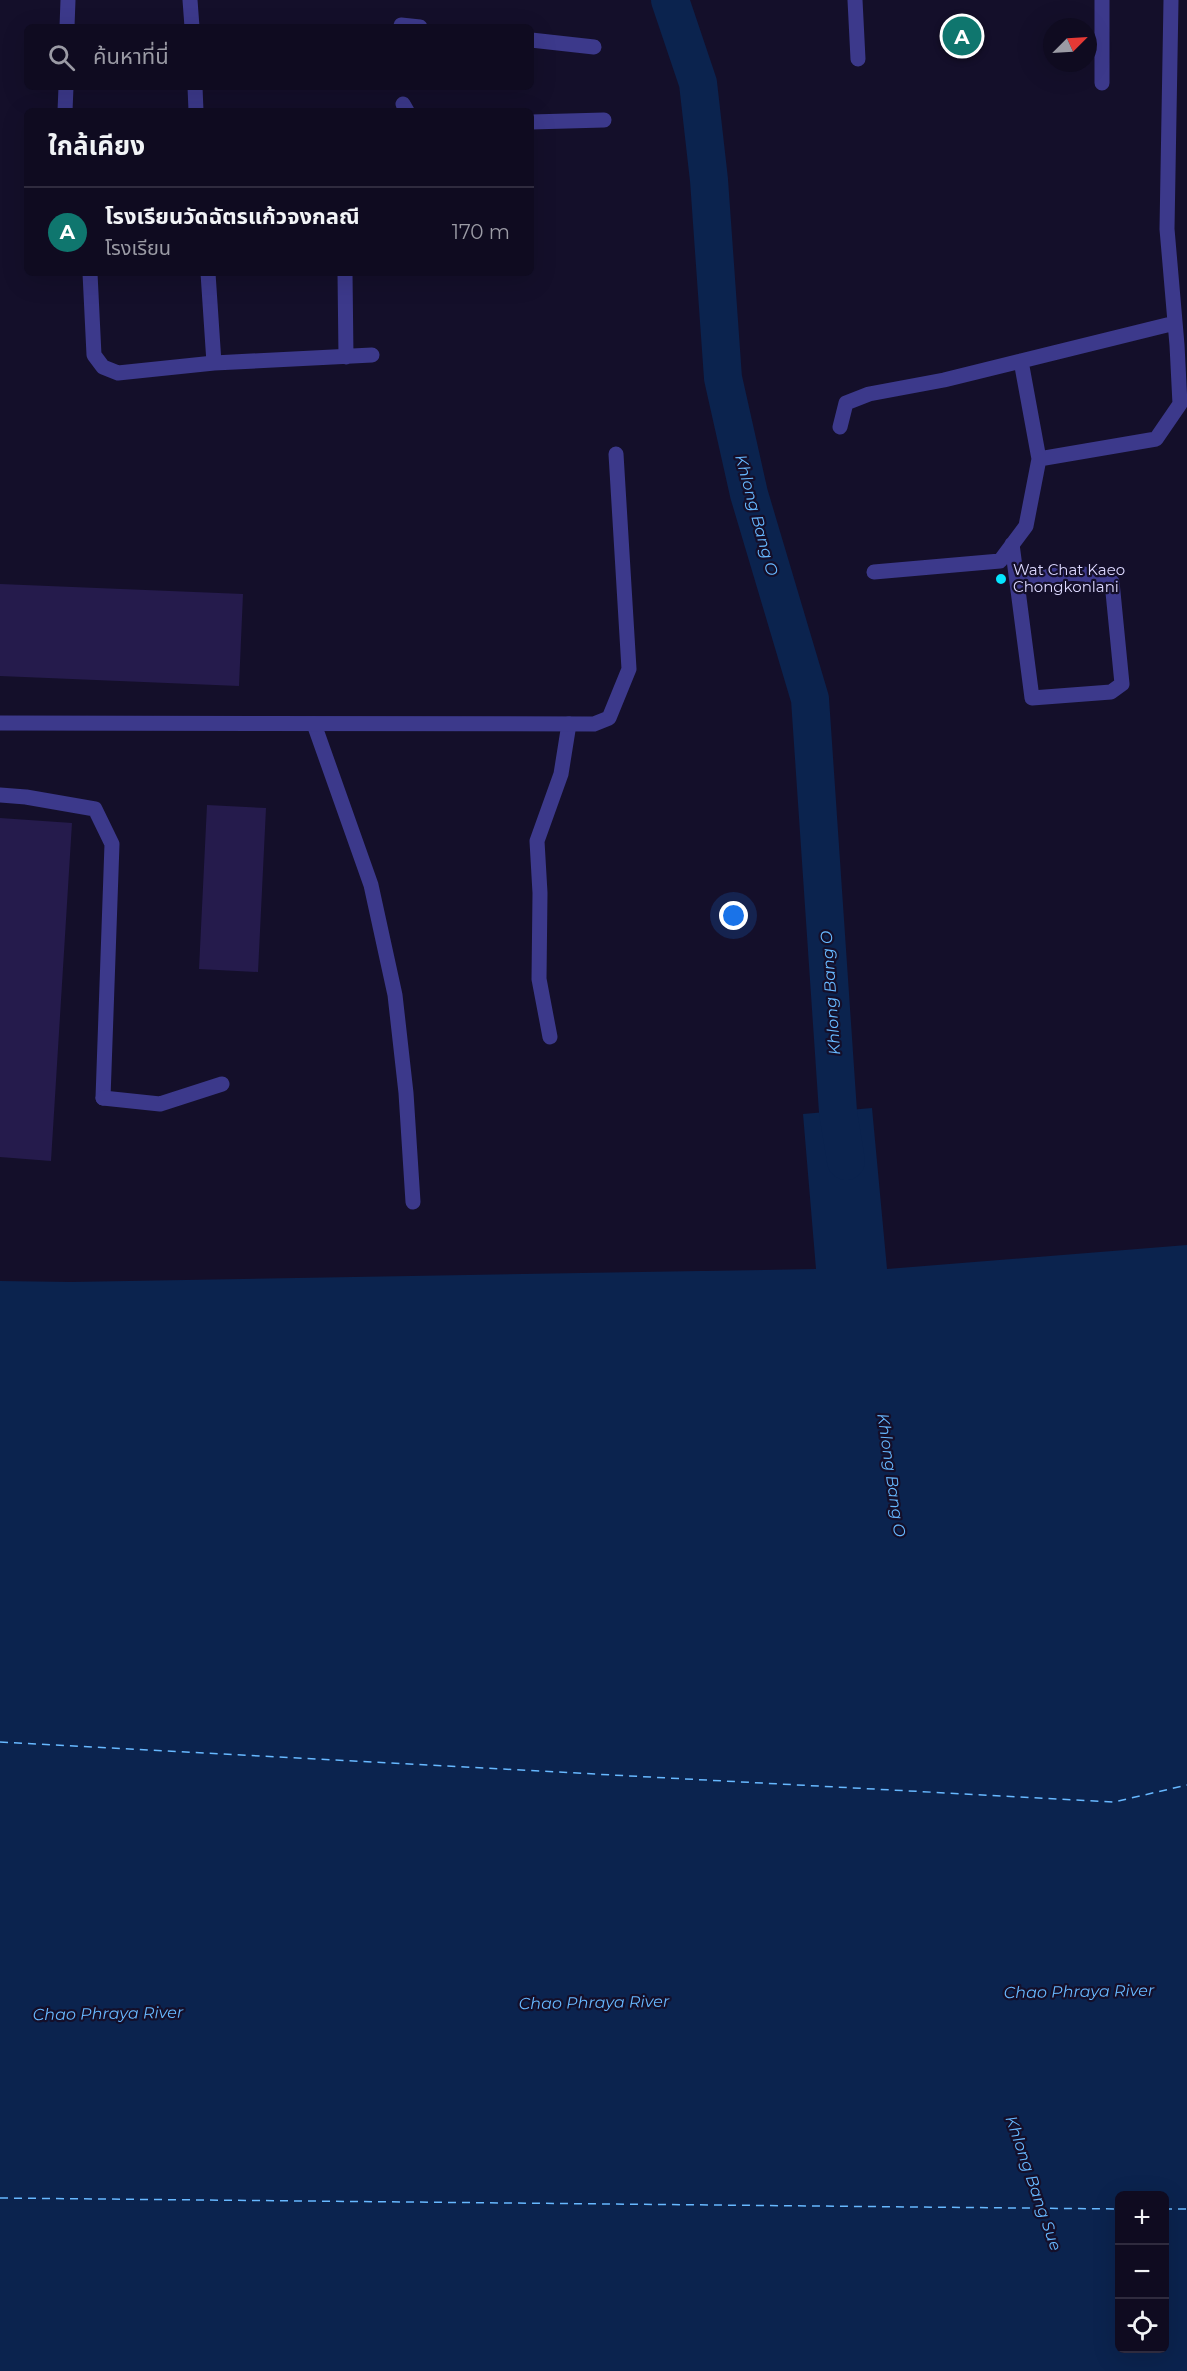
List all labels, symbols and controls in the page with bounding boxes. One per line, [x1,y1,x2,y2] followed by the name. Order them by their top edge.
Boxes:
[942,14,982,58] pin: A
[1043,18,1097,72] north arrow
[24,24,534,90] search box
[45,41,78,74] icon: search
[93,43,169,70] text: ค้นหาที่นี่
[48,130,145,162] text: ใกล้เคียง
[105,203,360,230] text: โรงเรียนวัดฉัตรแก้วจงกลณี
[60,220,75,244] text: A
[452,220,510,244] text: 170 m
[105,236,171,260] text: โรงเรียน
[731,452,782,578] water label: Khlong Bang O
[1013,560,1125,596] place label: Wat Chat Kaeo Chongkonlani
[994,572,1008,586] marker: Wat Chat Kaeo Chongkonlani
[719,901,748,930] your location
[817,930,844,1056] water label: Khlong Bang O
[873,1412,910,1538] water label: Khlong Bang O
[1004,1981,1155,2002] water label: Chao Phraya River
[519,1992,670,2013] water label: Chao Phraya River
[33,2003,184,2024] water label: Chao Phraya River
[1001,2113,1066,2253] water label: Khlong Bang Sue
[1115,2191,1169,2353] map controls
[1115,2191,1169,2245] button: +
[1115,2245,1169,2299] button: −
[1115,2299,1169,2353] button: locate

